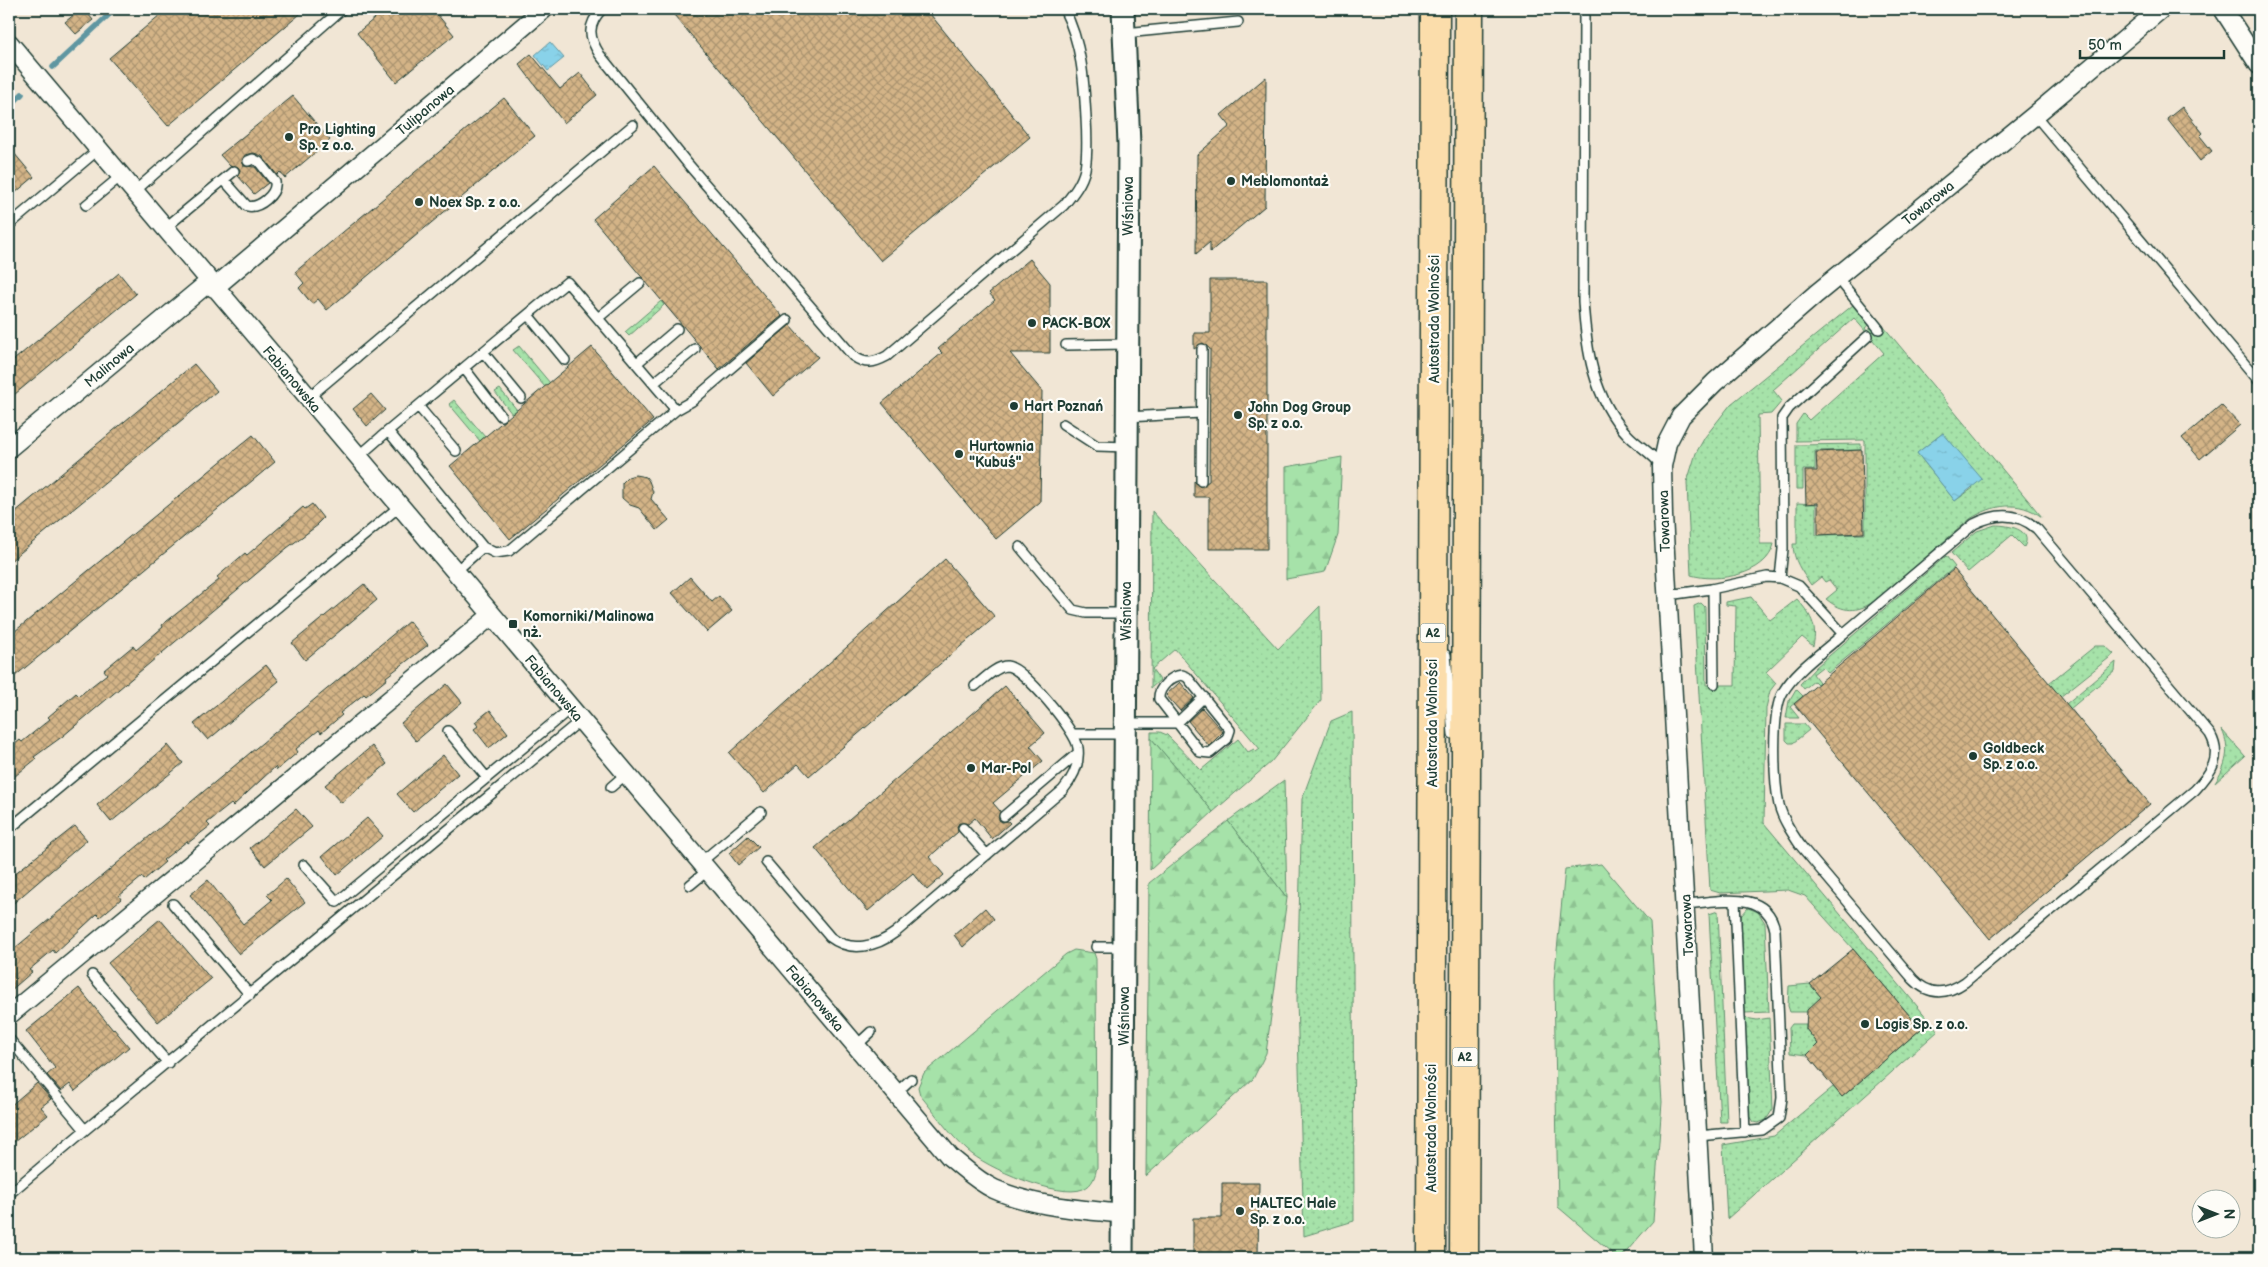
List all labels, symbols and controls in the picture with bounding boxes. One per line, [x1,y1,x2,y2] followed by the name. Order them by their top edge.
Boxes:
[2080,28,2224,60] scale bar
[2088,36,2122,55] text: 50 m
[393,81,458,140] street label: Tulipanowa
[299,121,376,154] place label: Pro Lighting Sp. z o.o.
[283,131,295,143] marker: Pro Lighting Sp. z o.o.
[1241,173,1329,190] place label: Meblomontaż
[1225,175,1237,187] marker: Meblomontaż
[1120,176,1137,236] street label: Wiśniowa
[1899,177,1958,229] street label: Towarowa
[429,194,520,211] place label: Noex Sp. z o.o.
[413,196,425,208] marker: Noex Sp. z o.o.
[1426,255,1443,383] street label: Autostrada Wolności
[1042,315,1111,332] place label: PACK-BOX
[1026,317,1038,329] marker: PACK-BOX
[81,340,138,391] street label: Malinowa
[259,343,324,416] street label: Fabianowska
[1024,398,1103,415] place label: Hart Poznań
[1248,399,1351,432] place label: John Dog Group Sp. z o.o.
[1008,400,1020,412] marker: Hart Poznań
[1232,409,1244,421] marker: John Dog Group Sp. z o.o.
[969,438,1034,471] place label: Hurtownia "Kubuś"
[953,448,965,460] marker: Hurtownia "Kubuś"
[1655,490,1674,552] street label: Towarowa
[1118,581,1135,641] street label: Wiśniowa
[523,608,654,641] place label: Komorniki/Malinowa nż.
[507,618,519,630] marker: Komorniki/Malinowa nż.
[1420,624,1446,642] road number: A2
[521,652,586,725] street label: Fabianowska
[1424,659,1441,787] street label: Autostrada Wolności
[1983,740,2045,773] place label: Goldbeck Sp. z o.o.
[1967,750,1979,762] marker: Goldbeck Sp. z o.o.
[981,760,1031,777] place label: Mar-Pol
[965,762,977,774] marker: Mar-Pol
[1677,894,1698,956] street label: Towarowa
[782,962,847,1035] street label: Fabianowska
[1116,986,1133,1046] street label: Wiśniowa
[1875,1016,1968,1033] place label: Logis Sp. z o.o.
[1859,1018,1871,1030] marker: Logis Sp. z o.o.
[1452,1048,1478,1066] road number: A2
[1423,1064,1440,1192] street label: Autostrada Wolności
[2190,1190,2240,1240] north arrow
[1250,1195,1336,1228] place label: HALTEC Hale Sp. z o.o.
[1234,1205,1246,1217] marker: HALTEC Hale Sp. z o.o.
[2220,1209,2237,1219] text: N

